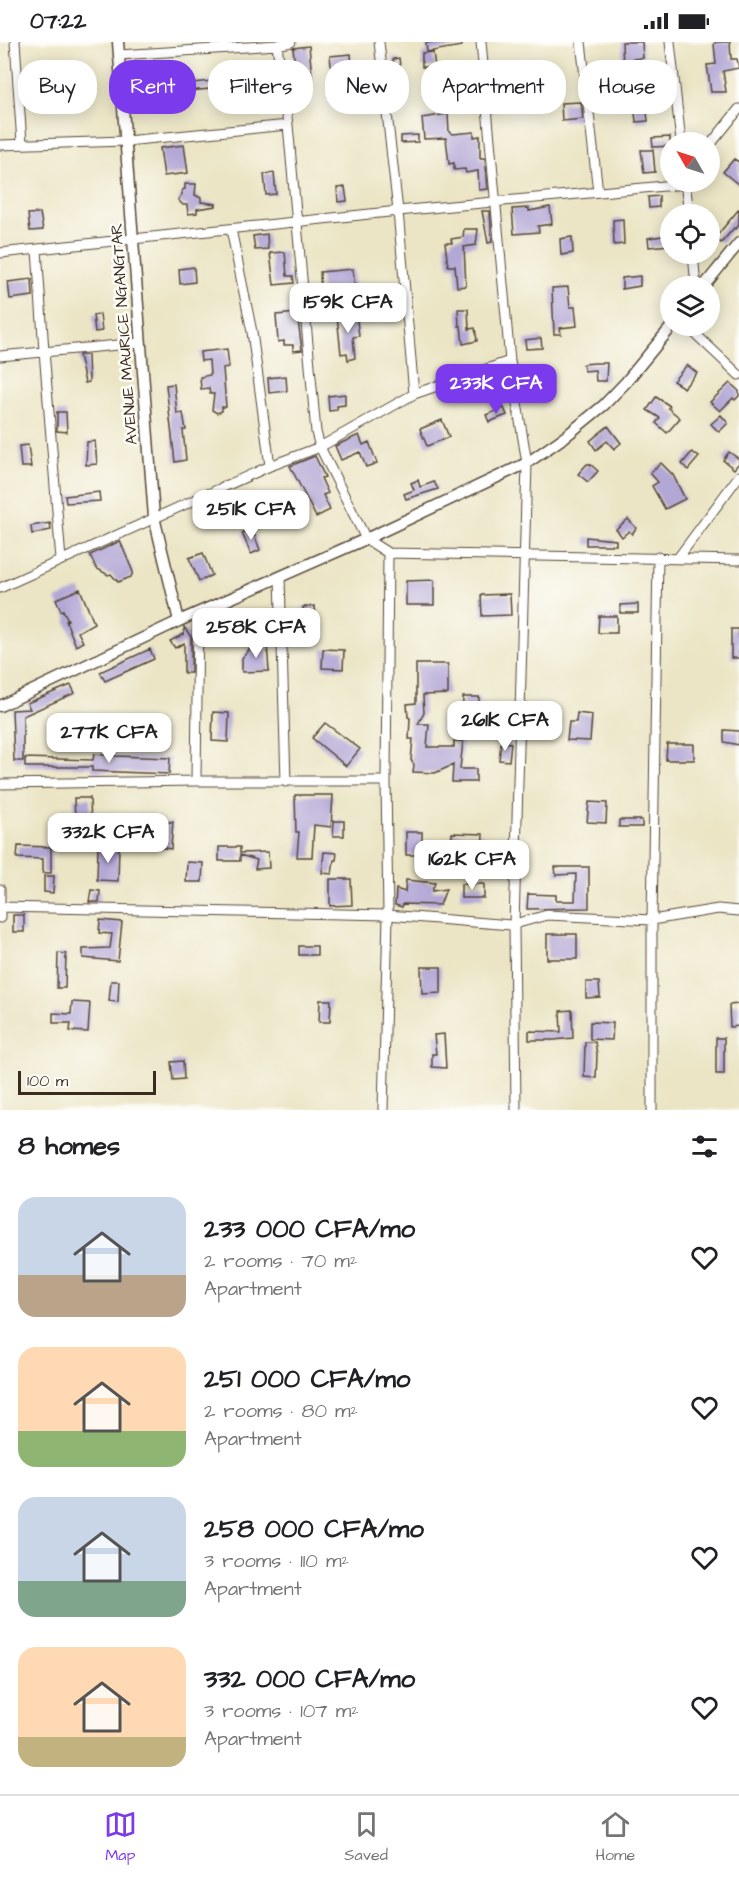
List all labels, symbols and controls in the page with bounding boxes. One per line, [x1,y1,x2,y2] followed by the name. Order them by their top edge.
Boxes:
[30,6,86,37] text: 07:22
[18,60,97,114] chip: Buy
[109,60,196,114] chip: Rent
[208,60,313,114] chip: Filters
[325,60,409,114] chip: New
[421,60,566,114] chip: Apartment
[578,60,677,114] chip: House
[660,132,720,192] north arrow
[660,132,720,336] map controls
[660,204,720,264] button: locate
[105,222,143,446] street label: AVENUE MAURICE NGANGTAR
[660,276,720,336] button: layers
[286,283,410,334] pin: 159K CFA
[303,288,393,316] text: 159K CFA
[434,364,558,415] pin: 233K CFA
[450,369,542,397] text: 233K CFA
[189,490,313,541] pin: 251K CFA
[206,495,296,523] text: 251K CFA
[194,608,318,659] pin: 258K CFA
[206,613,306,641] text: 258K CFA
[443,701,567,752] pin: 261K CFA
[461,706,549,734] text: 261K CFA
[47,713,171,764] pin: 277K CFA
[61,718,158,746] text: 277K CFA
[46,813,170,864] pin: 332K CFA
[62,818,154,846] text: 332K CFA
[410,840,534,891] pin: 162K CFA
[428,845,516,873] text: 162K CFA
[18,1068,156,1096] scale bar
[27,1070,68,1092] text: 100 m
[18,1128,120,1164] text: 8 homes
[688,1130,721,1163] icon: filters
[204,1211,415,1247] text: 233 000 CFA/mo
[66,1221,138,1293] icon: home
[688,1241,721,1274] icon: heart
[204,1247,357,1275] text: 2 rooms · 70 m²
[204,1275,302,1303] text: Apartment
[204,1361,410,1397] text: 251 000 CFA/mo
[66,1371,138,1443] icon: home
[688,1391,721,1424] icon: heart
[204,1397,358,1425] text: 2 rooms · 80 m²
[204,1425,302,1453] text: Apartment
[204,1511,424,1547] text: 258 000 CFA/mo
[66,1521,138,1593] icon: home
[688,1541,721,1574] icon: heart
[204,1547,349,1575] text: 3 rooms · 110 m²
[204,1575,302,1603] text: Apartment
[204,1661,415,1697] text: 332 000 CFA/mo
[66,1671,138,1743] icon: home
[688,1691,721,1724] icon: heart
[204,1697,359,1725] text: 3 rooms · 107 m²
[204,1725,302,1753] text: Apartment
[104,1808,137,1866] tab: Map
[344,1808,388,1866] tab: Saved
[595,1808,635,1866] tab: Home

